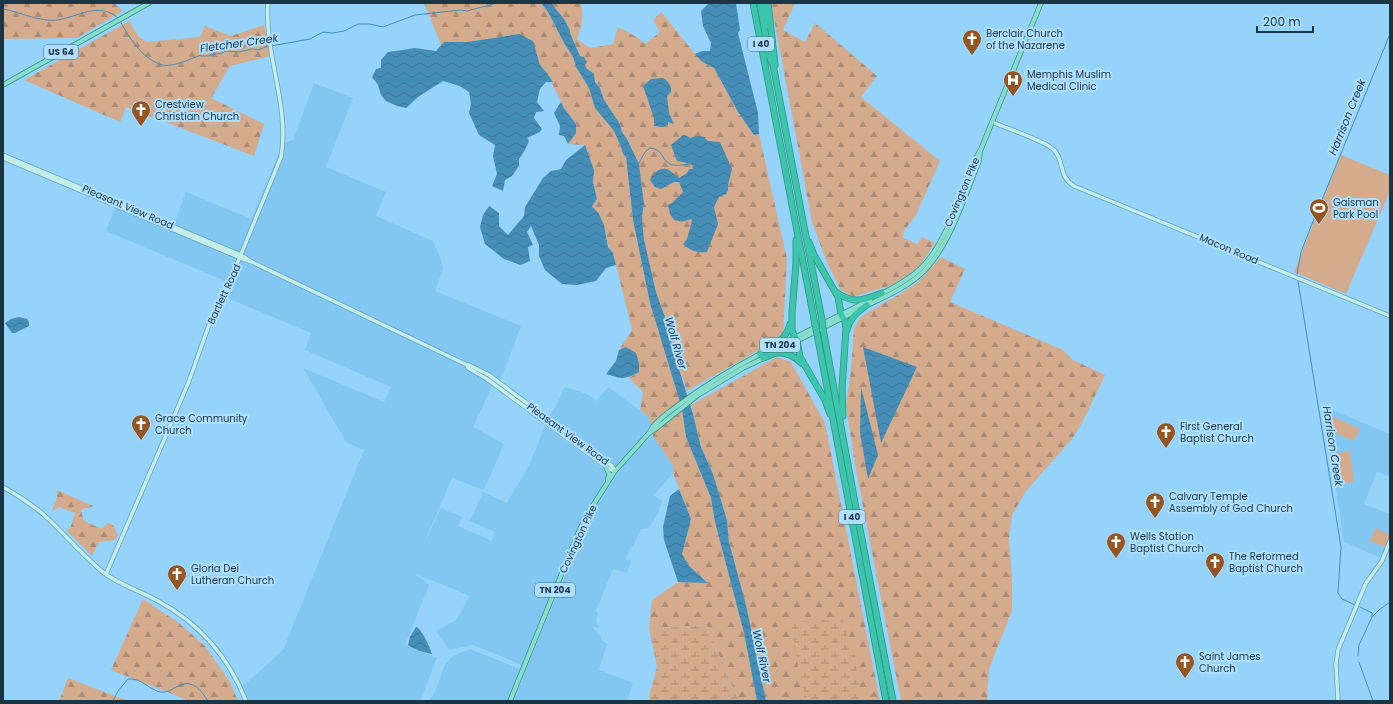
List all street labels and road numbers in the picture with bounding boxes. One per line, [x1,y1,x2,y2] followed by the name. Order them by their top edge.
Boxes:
[748,37,774,51] road number: I 40
[44,45,78,59] road number: US 64
[941,155,983,229] street label: Covington Pike
[80,181,176,233] street label: Pleasant View Road
[1197,230,1261,268] street label: Macon Road
[203,261,245,327] street label: Bartlett Road
[760,338,800,352] road number: TN 204
[524,399,612,469] street label: Pleasant View Road
[556,502,600,576] street label: Covington Pike
[839,510,865,524] road number: I 40
[535,583,575,597] road number: TN 204

